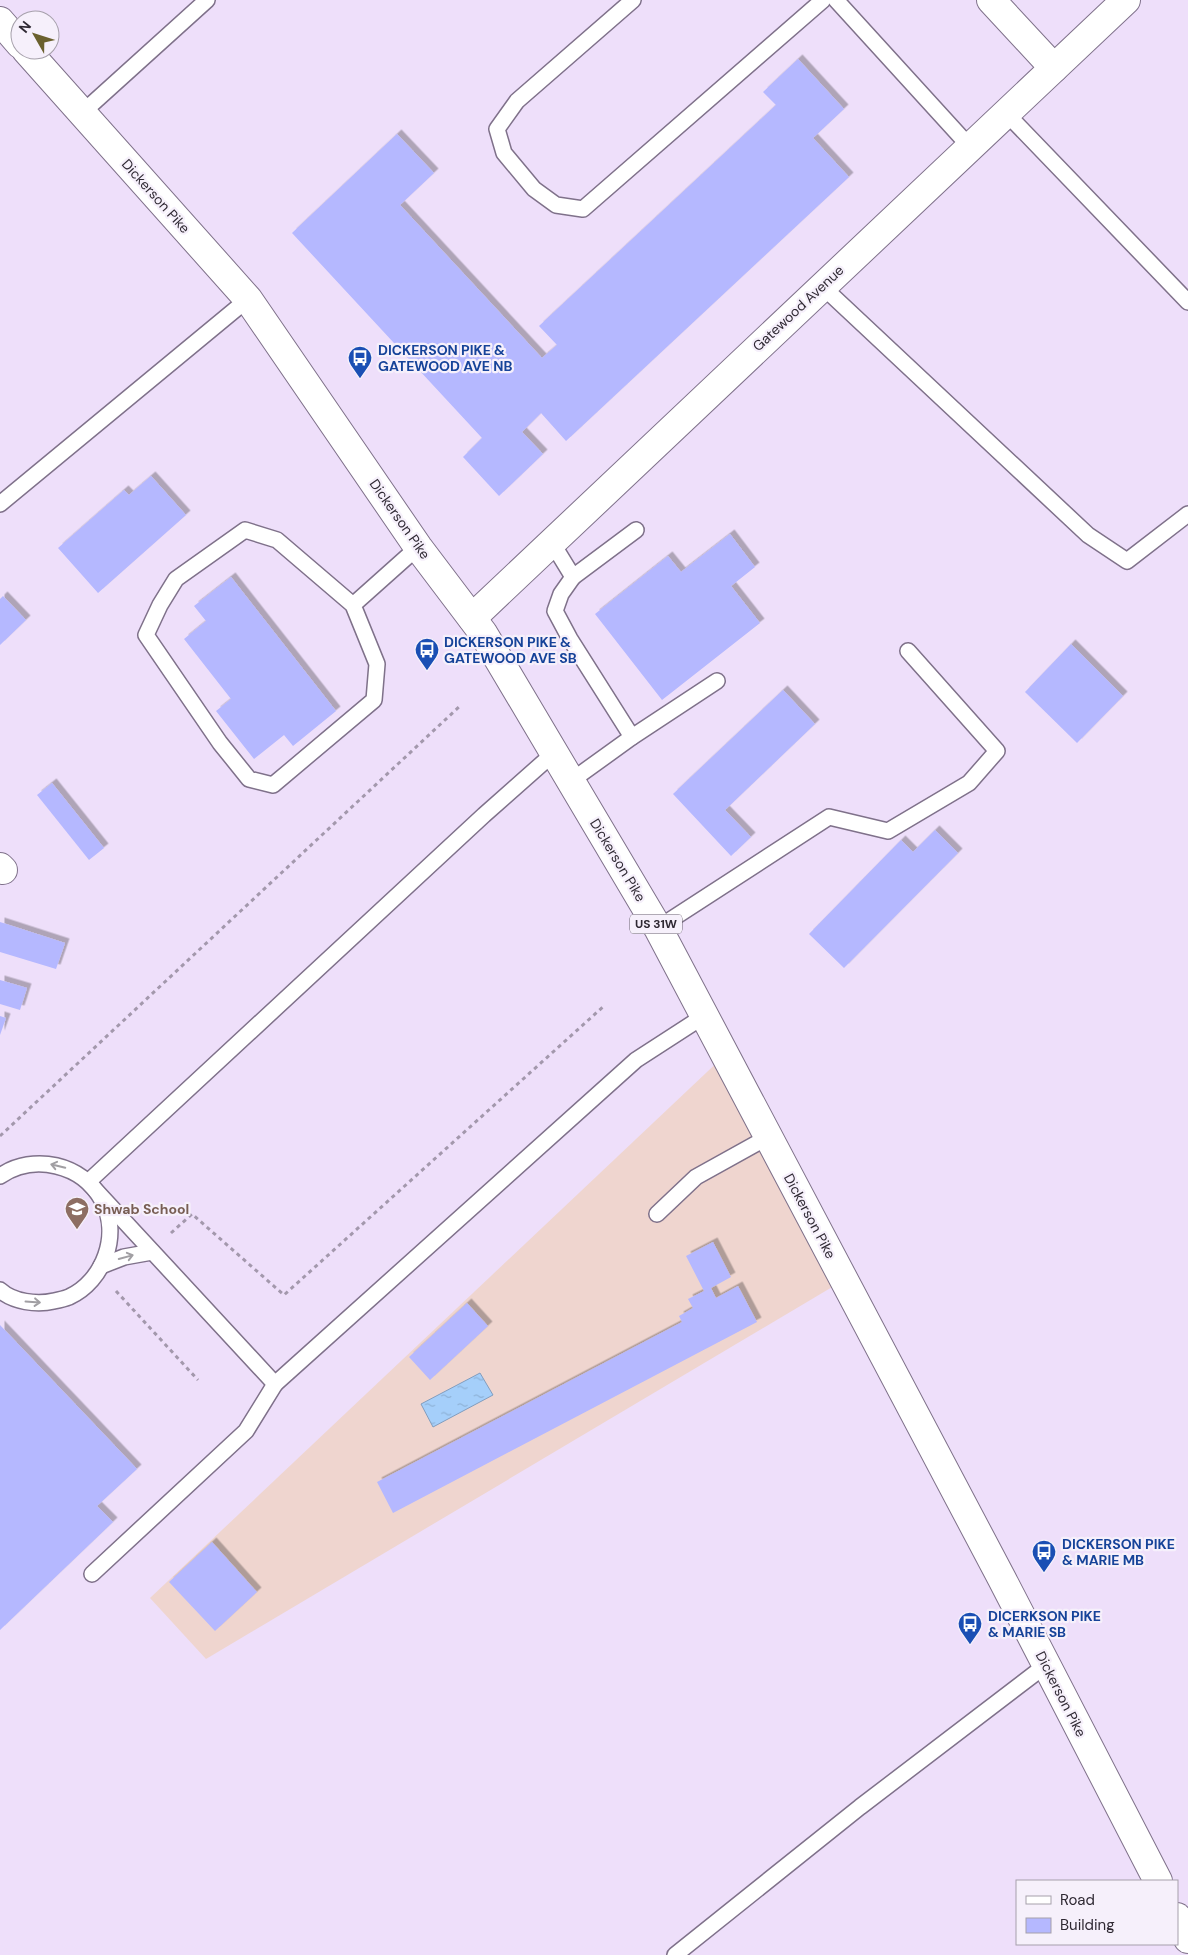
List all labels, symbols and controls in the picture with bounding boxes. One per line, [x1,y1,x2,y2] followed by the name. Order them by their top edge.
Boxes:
[10,10,60,60] north arrow
[15,17,35,36] text: N
[118,155,194,237] street label: Dickerson Pike
[749,261,847,355] street label: Gatewood Avenue
[378,341,513,375] place label: DICKERSON PIKE & GATEWOOD AVE NB
[347,345,373,379] bus stop icon: DICKERSON PIKE & GATEWOOD AVE NB
[366,475,434,563] street label: Dickerson Pike
[444,633,577,667] place label: DICKERSON PIKE & GATEWOOD AVE SB
[414,637,440,671] bus stop icon: DICKERSON PIKE & GATEWOOD AVE SB
[586,815,650,905] street label: Dickerson Pike
[630,914,682,934] road number: US 31W
[50,1161,66,1170] one-way arrow
[780,1170,840,1262] street label: Dickerson Pike
[64,1196,90,1230] school or university icon: Shwab School
[94,1200,189,1218] place label: Shwab School
[118,1252,134,1261] one-way arrow
[25,1297,41,1306] one-way arrow
[1062,1535,1175,1569] place label: DICKERSON PIKE & MARIE MB
[1031,1539,1057,1573] bus stop icon: DICKERSON PIKE & MARIE MB
[988,1607,1101,1641] place label: DICERKSON PIKE & MARIE SB
[957,1611,983,1645] bus stop icon: DICERKSON PIKE & MARIE SB
[1032,1648,1090,1740] street label: Dickerson Pike
[1016,1880,1178,1945] legend
[1060,1890,1095,1910] text: Road
[1060,1915,1115,1935] text: Building

